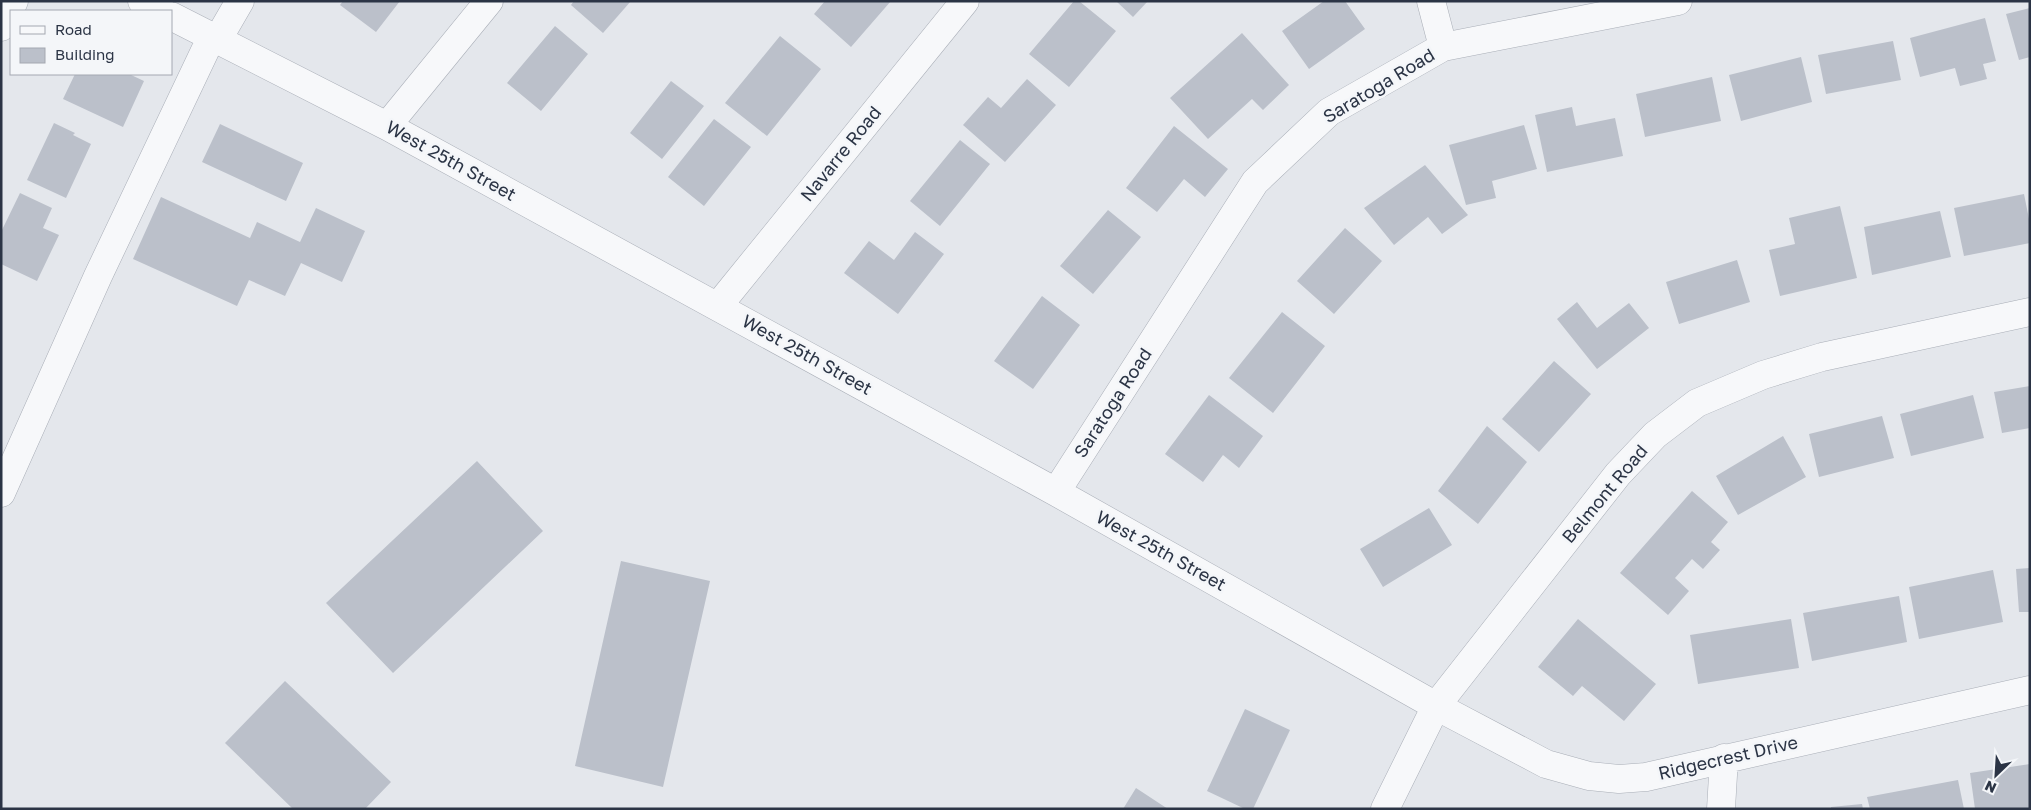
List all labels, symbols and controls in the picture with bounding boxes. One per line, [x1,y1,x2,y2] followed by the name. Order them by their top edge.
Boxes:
[10,10,172,75] legend
[55,20,92,38] text: Road
[1319,43,1438,127] street label: Saratoga Road
[55,45,115,63] text: Building
[795,101,885,205] street label: Navarre Road
[383,115,520,205] street label: West 25th Street
[739,309,876,399] street label: West 25th Street
[1069,343,1156,461] street label: Saratoga Road
[1557,440,1652,547] street label: Belmont Road
[1093,505,1230,595] street label: West 25th Street
[1656,730,1800,784] street label: Ridgecrest Drive
[1971,750,2021,800] north arrow
[1982,777,1999,797] text: N

